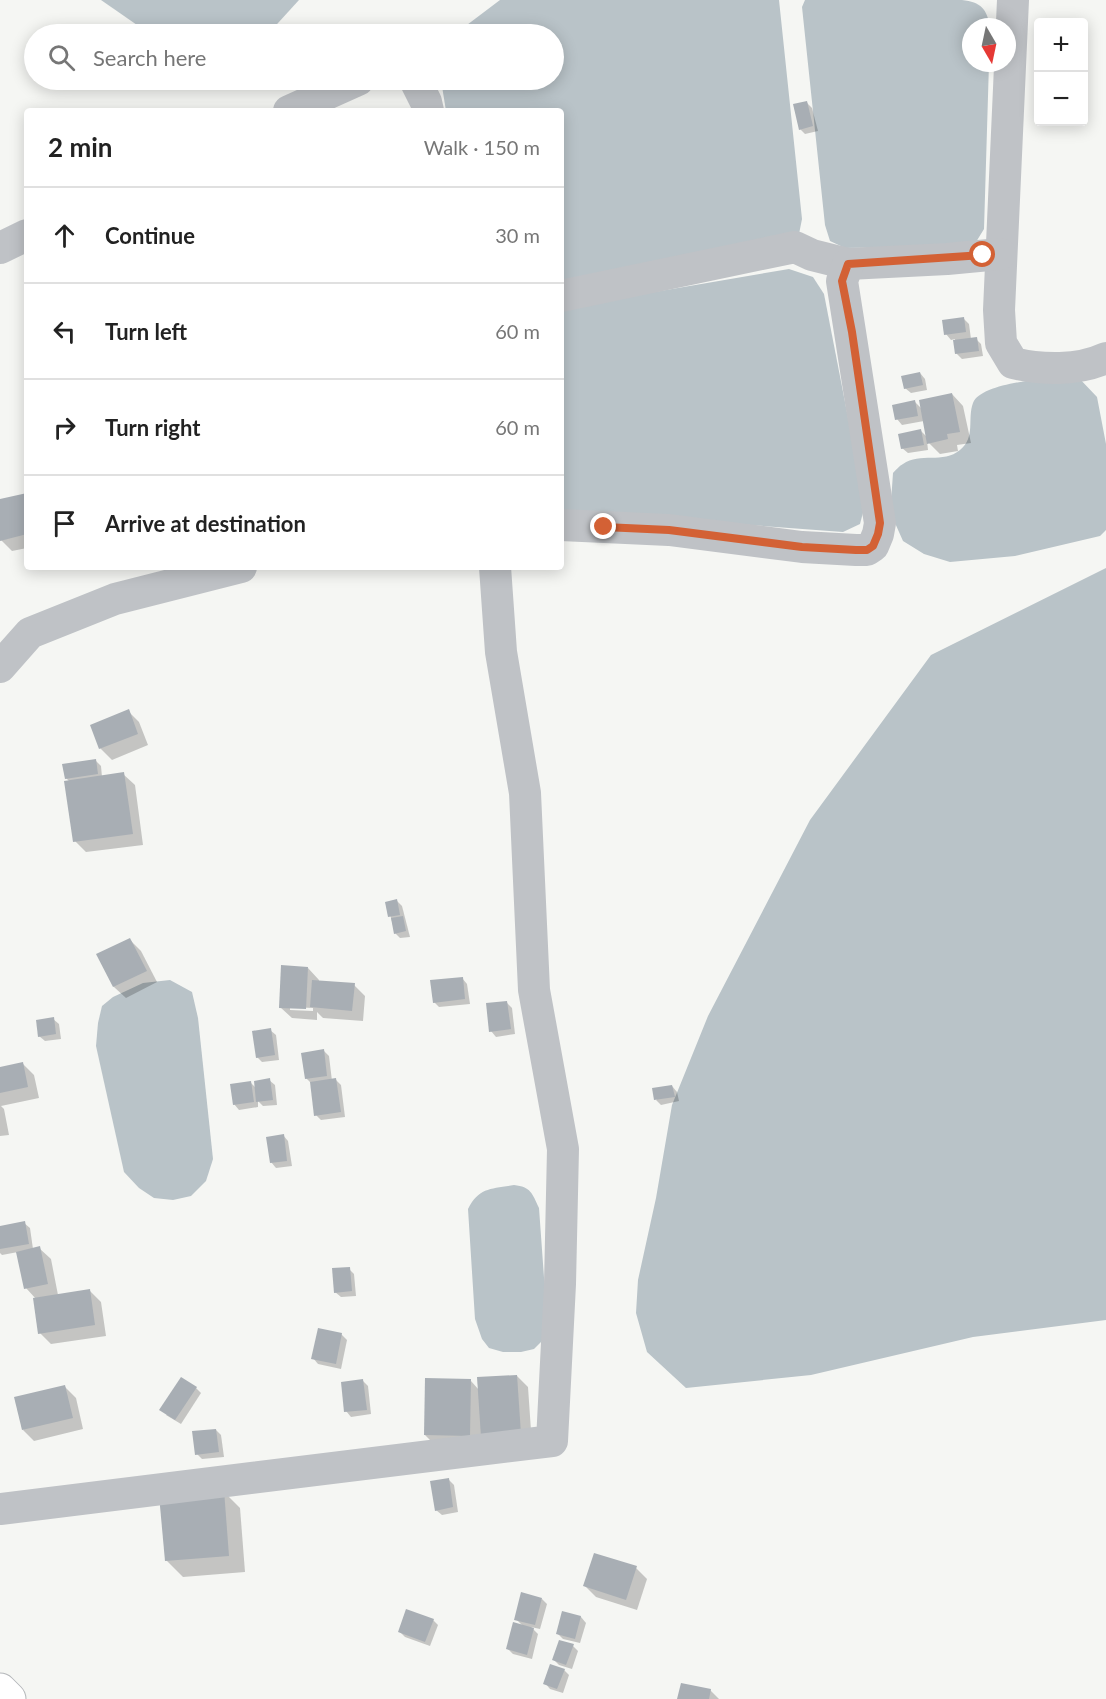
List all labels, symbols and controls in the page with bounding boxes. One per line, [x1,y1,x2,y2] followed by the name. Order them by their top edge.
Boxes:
[962,18,1016,72] north arrow
[1034,18,1088,126] map controls
[1034,18,1088,72] button: +
[24,24,564,90] search box
[45,41,78,74] icon: search
[93,44,206,71] text: Search here
[1034,72,1088,126] button: −
[48,131,112,163] text: 2 min
[424,135,540,159] text: Walk · 150 m
[48,219,81,252] icon: ahead
[105,222,195,249] text: Continue
[495,223,540,247] text: 30 m
[969,241,995,267] route start
[48,315,81,348] icon: left
[105,318,187,345] text: Turn left
[495,319,540,343] text: 60 m
[48,411,81,444] icon: right
[105,414,200,441] text: Turn right
[495,415,540,439] text: 60 m
[48,507,81,540] icon: arrive
[105,510,306,537] text: Arrive at destination
[590,513,616,539] route end

